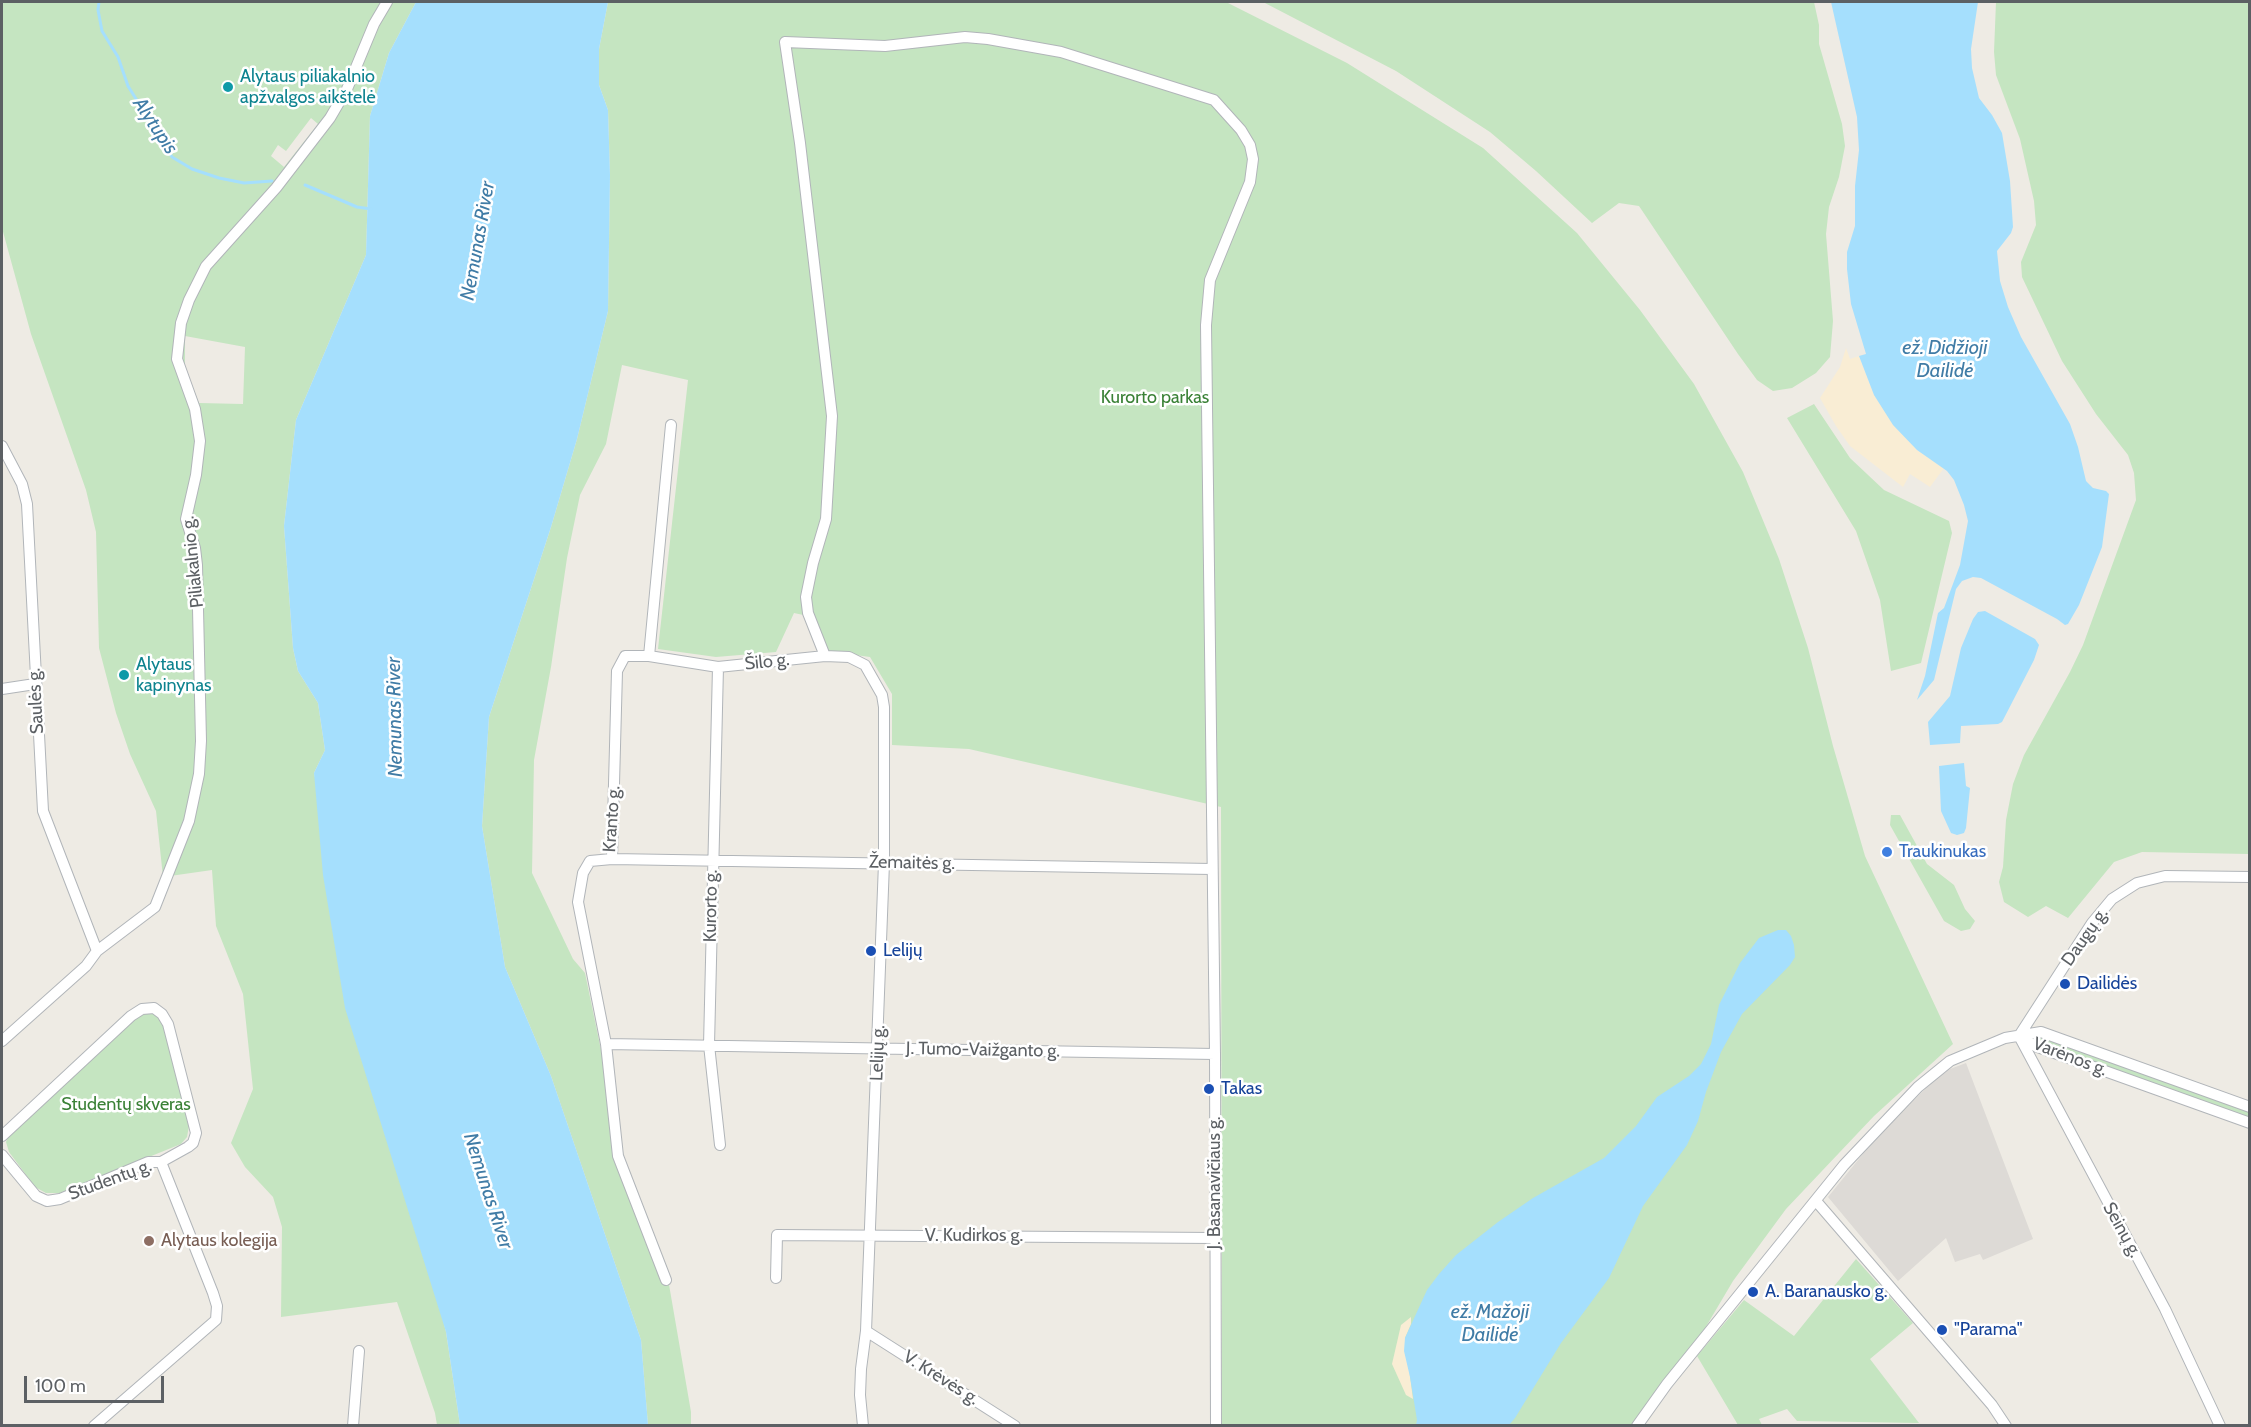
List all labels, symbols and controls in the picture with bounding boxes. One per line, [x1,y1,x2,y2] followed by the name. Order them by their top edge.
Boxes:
[240,66,376,109] place label: Alytaus piliakalnio apžvalgos aikštelė
[221,80,235,94] marker: Alytaus piliakalnio apžvalgos aikštelė
[127,93,183,159] water label: Alytupis
[456,180,500,302] water label: Nemunas River
[1902,336,1988,383] water label: ež. Didžioji Dailidė
[1101,387,1209,409] park label: Kurorto parkas
[177,515,209,609] street label: Piliakalnio g.
[743,649,791,675] street label: Šilo g.
[136,654,212,696] place label: Alytaus kapinynas
[382,657,408,777] water label: Nemunas River
[23,667,49,735] street label: Saulės g.
[117,668,131,682] marker: Alytaus kapinynas
[599,785,625,853] street label: Kranto g.
[1899,841,1986,863] place label: Traukinukas
[1880,845,1894,859] marker: Traukinukas
[869,851,955,875] street label: Žemaitės g.
[700,869,722,943] street label: Kurorto g.
[2057,904,2113,970] street label: Daugų g.
[883,940,922,962] place label: Lelijų
[864,944,878,958] marker: Lelijų
[2077,973,2137,995] place label: Dailidės
[2058,977,2072,991] marker: Dailidės
[866,1025,890,1081] street label: Lelijų g.
[2030,1033,2110,1081] street label: Varėnos g.
[906,1038,1060,1062] street label: J. Tumo-Vaižganto g.
[1221,1078,1262,1100] place label: Takas
[1202,1082,1216,1096] marker: Takas
[61,1094,191,1116] park label: Studentų skveras
[1204,1116,1226,1250] street label: J. Basanavičiaus g.
[458,1130,518,1252] water label: Nemunas River
[65,1155,155,1205] street label: Studentų g.
[2098,1199,2146,1261] street label: Seinų g.
[925,1225,1023,1247] street label: V. Kudirkos g.
[161,1230,277,1252] place label: Alytaus kolegija
[142,1234,156,1248] marker: Alytaus kolegija
[1765,1281,1887,1303] place label: A. Baranausko g.
[1746,1285,1760,1299] marker: A. Baranausko g.
[1451,1300,1529,1347] water label: ež. Mažoji Dailidė
[1954,1319,2023,1341] place label: "Parama"
[1935,1323,1949,1337] marker: "Parama"
[899,1346,983,1410] street label: V. Krėvės g.
[27,1364,166,1402] scale bar
[35,1375,86,1397] text: 100 m

